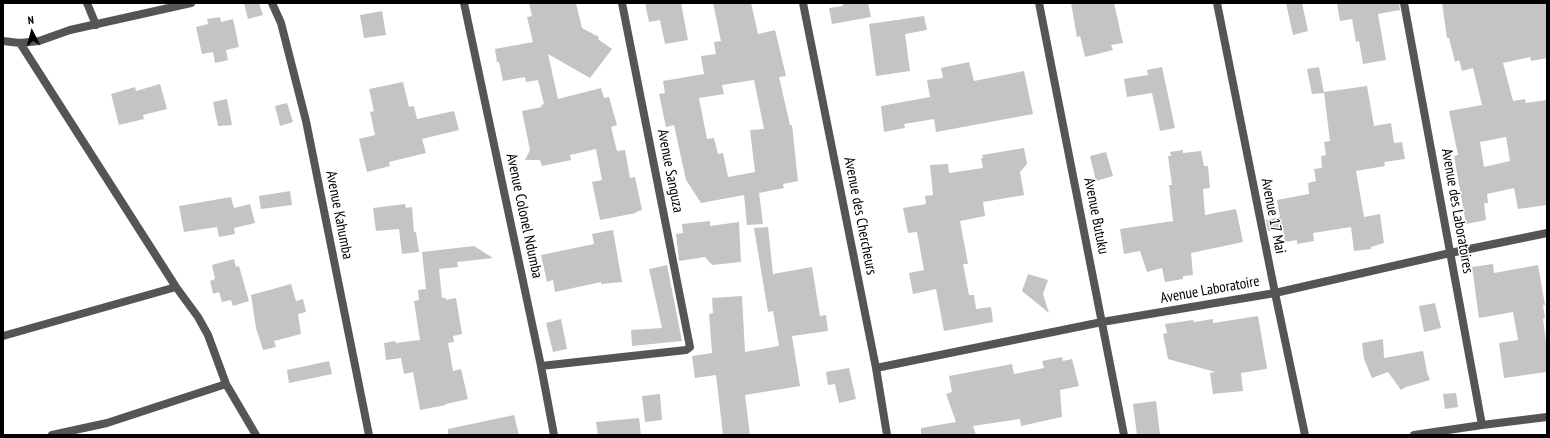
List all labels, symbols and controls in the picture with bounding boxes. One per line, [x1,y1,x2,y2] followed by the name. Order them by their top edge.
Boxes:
[12,12,52,52] north arrow
[27,13,34,27] text: N
[653,128,687,214] street label: Avenue Sanguza
[1437,147,1477,275] street label: Avenue des Laboratoires
[502,152,546,280] street label: Avenue Colonel Ndumba
[840,156,880,276] street label: Avenue des Chercheurs
[322,169,356,261] street label: Avenue Kahumba
[1080,176,1112,256] street label: Avenue Butuku
[1257,177,1289,255] street label: Avenue 17 Mai
[1159,272,1261,308] street label: Avenue Laboratoire

